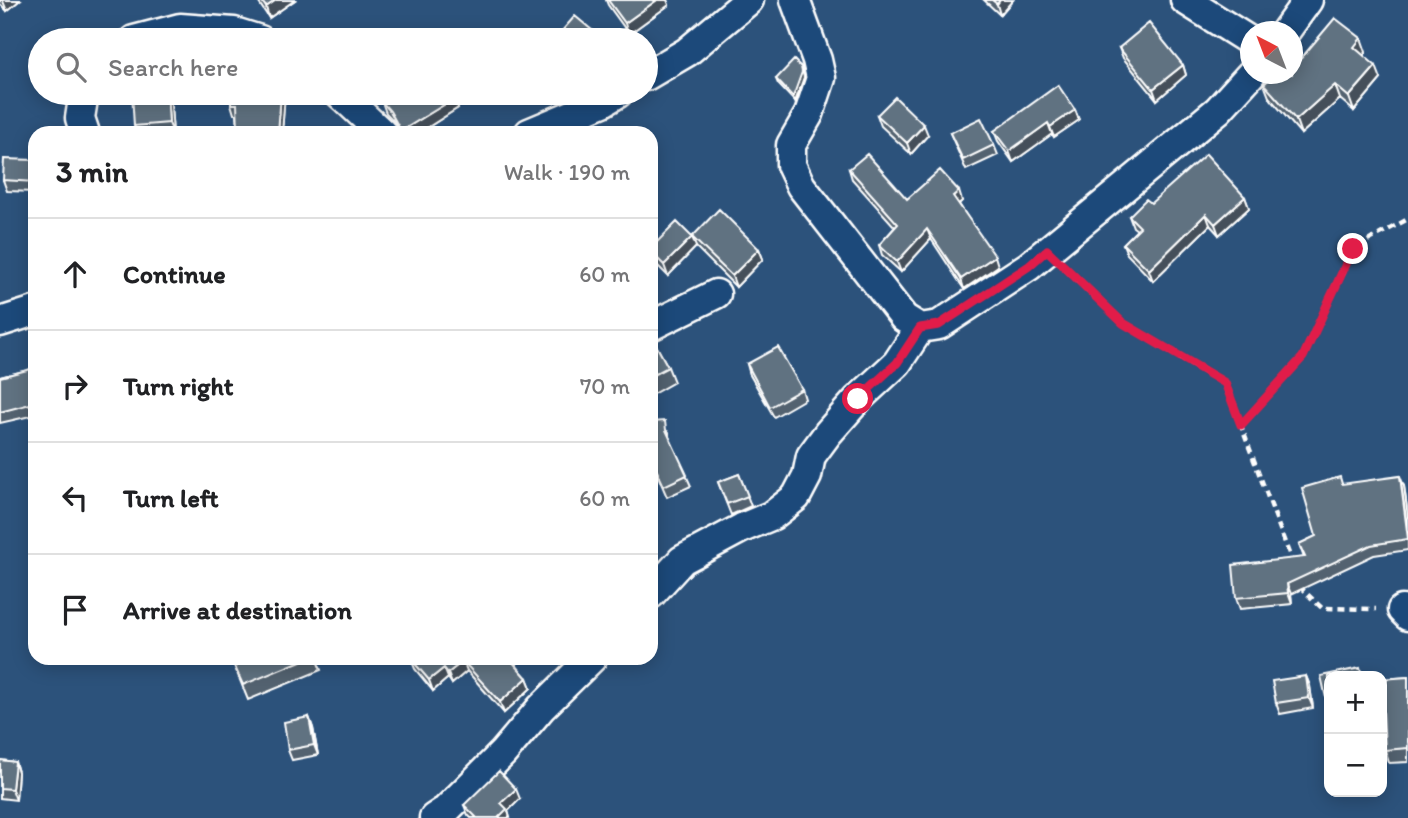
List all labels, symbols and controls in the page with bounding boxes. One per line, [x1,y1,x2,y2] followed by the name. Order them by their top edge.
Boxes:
[1240,21,1303,84] north arrow
[28,28,658,105] search box
[52,48,90,86] icon: search
[108,51,238,83] text: Search here
[56,153,128,190] text: 3 min
[504,158,630,186] text: Walk · 190 m
[1337,233,1368,264] route end
[56,255,94,293] icon: ahead
[123,258,226,290] text: Continue
[579,260,630,288] text: 60 m
[56,367,94,405] icon: right
[123,370,234,402] text: Turn right
[580,372,630,400] text: 70 m
[842,383,873,414] route start
[56,479,94,517] icon: left
[123,482,219,514] text: Turn left
[579,484,630,512] text: 60 m
[56,591,94,629] icon: arrive
[123,594,352,626] text: Arrive at destination
[1324,671,1387,797] map controls
[1324,671,1387,734] button: +
[1324,734,1387,797] button: −

